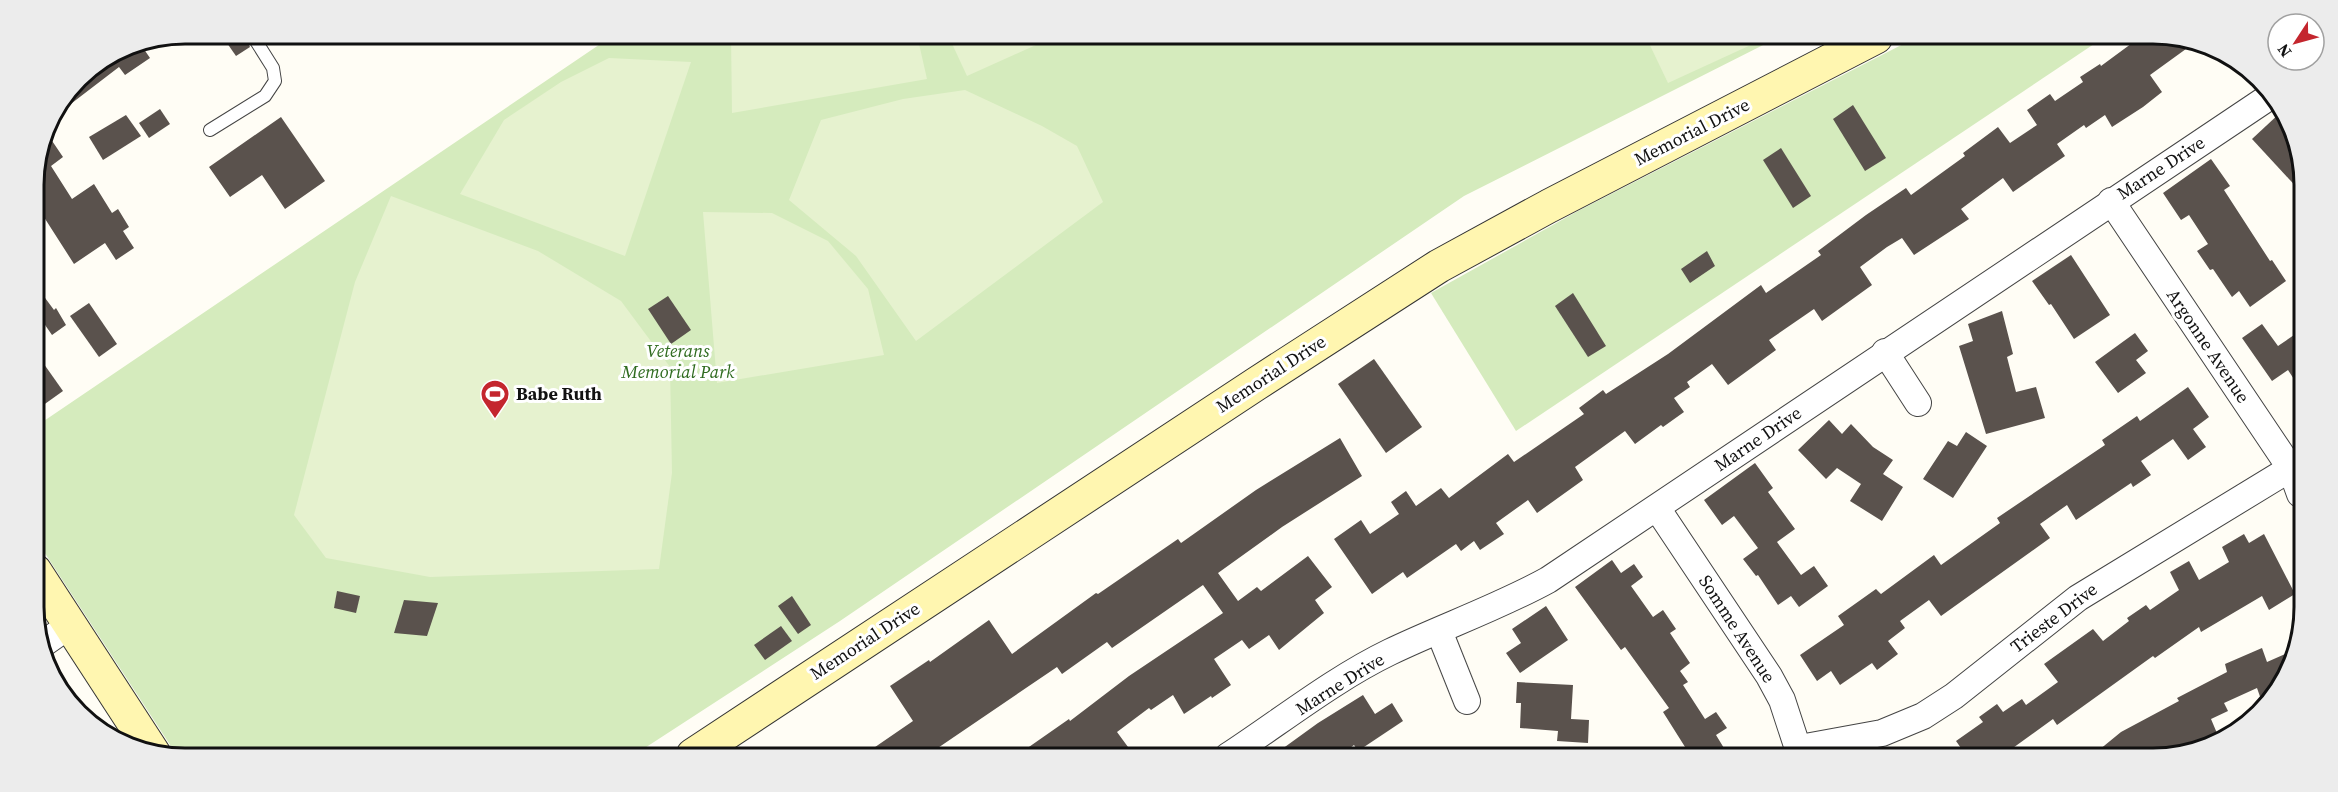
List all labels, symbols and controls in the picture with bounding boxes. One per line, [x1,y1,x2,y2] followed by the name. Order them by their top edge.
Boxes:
[2266,12,2326,72] north arrow
[2271,39,2296,62] text: N
[1630,92,1754,171] street label: Memorial Drive
[2112,130,2210,205] street label: Marne Drive
[2161,284,2256,408] street label: Argonne Avenue
[1211,329,1330,418] street label: Memorial Drive
[621,338,735,384] park label: Veterans Memorial Park
[479,378,511,420] sports icon: Babe Ruth
[516,381,602,406] place label: Babe Ruth
[1709,400,1806,477] street label: Marne Drive
[1693,570,1782,688] street label: Somme Avenue
[2005,577,2102,659] street label: Trieste Drive
[805,596,924,685] street label: Memorial Drive
[1291,646,1389,721] street label: Marne Drive

